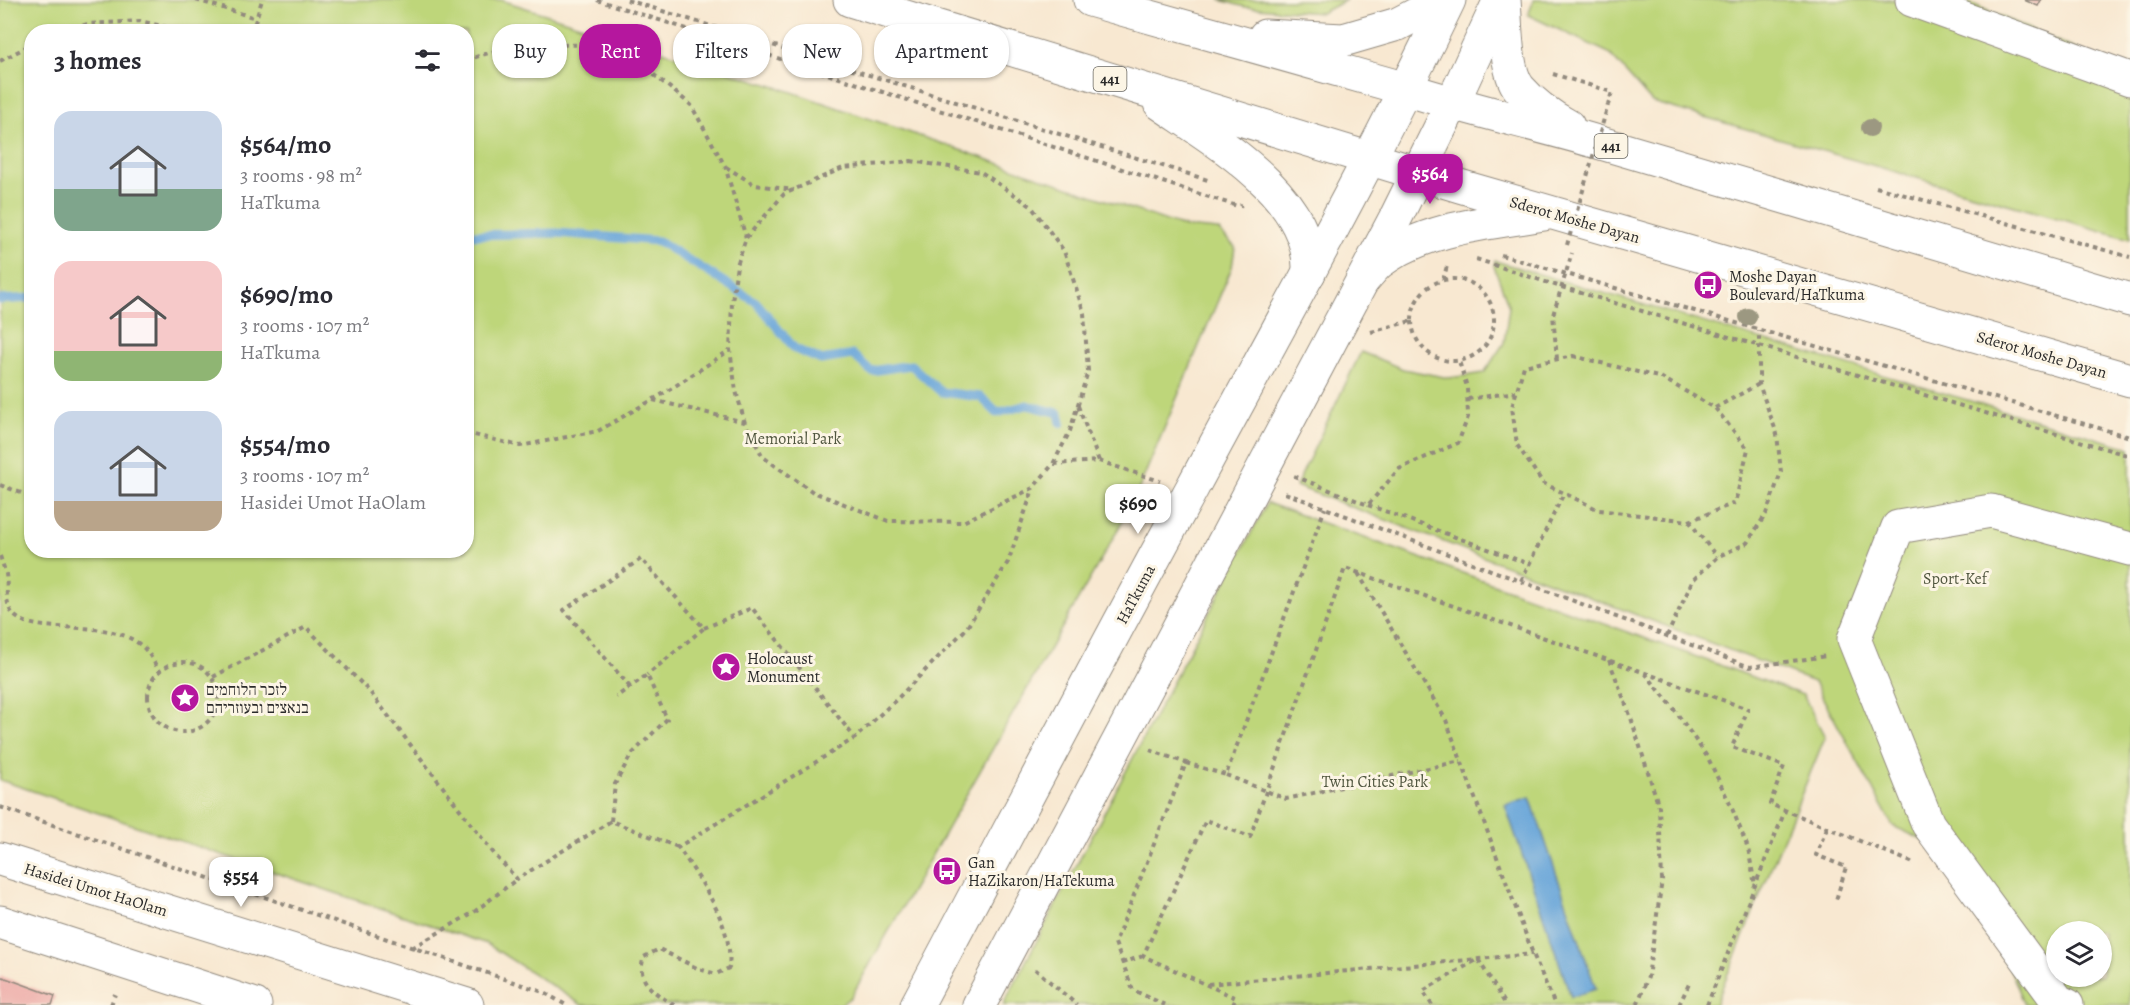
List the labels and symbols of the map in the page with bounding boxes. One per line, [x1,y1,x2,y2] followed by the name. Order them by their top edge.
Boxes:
[1094,67,1126,91] road number: 441
[1594,134,1628,158] road number: 441
[1394,154,1466,205] pin: $564
[1507,191,1643,249] street label: Sderot Moshe Dayan
[1729,266,1865,306] place label: Moshe Dayan Boulevard/HaTkuma
[1692,269,1724,301] bus stop icon: Moshe Dayan Boulevard/HaTkuma
[1974,326,2110,384] street label: Sderot Moshe Dayan
[745,428,841,450] park label: Memorial Park
[1102,484,1174,535] pin: $690
[1111,560,1161,628] street label: HaTkuma
[1923,568,1990,590] park label: Sport-Kef
[747,648,820,688] place label: Holocaust Monument
[710,651,742,683] place icon: Holocaust Monument
[206,679,309,719] place label: לזכר הלוחמים בנאצים ובעוזריהם
[169,682,201,714] place icon: לזכר הלוחמים בנאצים ובעוזריהם
[1322,771,1428,793] park label: Twin Cities Park
[968,852,1115,892] place label: Gan HaZikaron/HaTekuma
[931,855,963,887] bus stop icon: Gan HaZikaron/HaTekuma
[205,857,277,908] pin: $554
[21,858,170,922] street label: Hasidei Umot HaOlam

